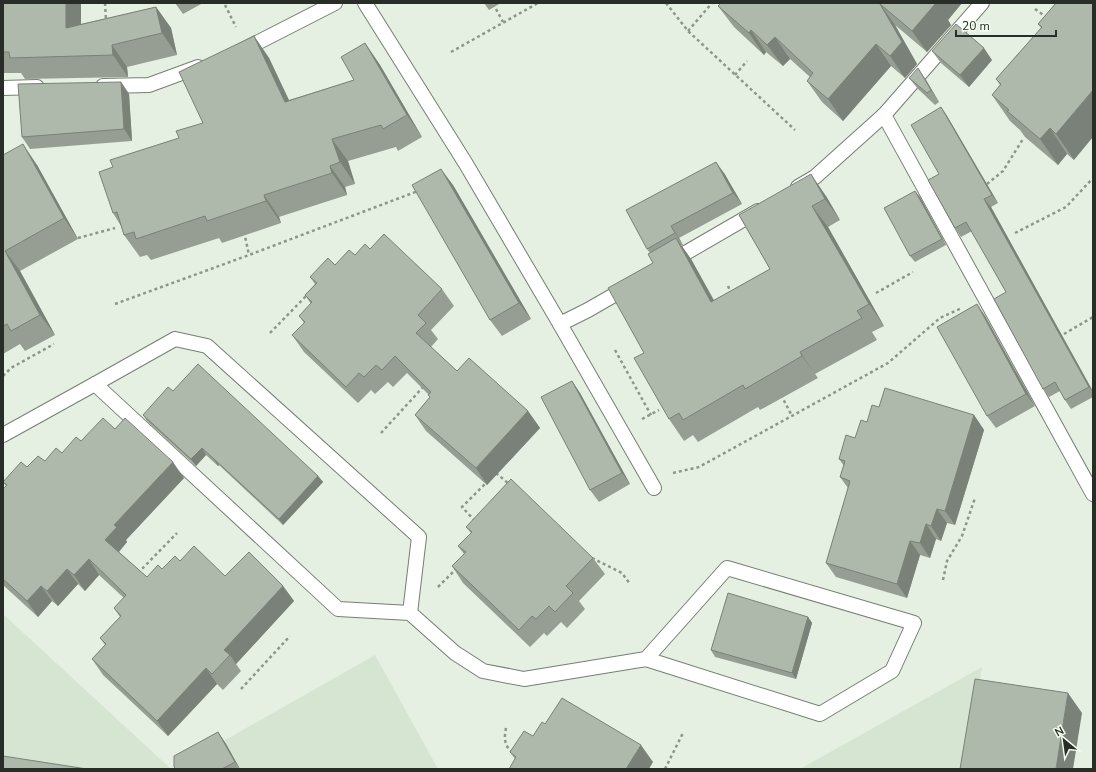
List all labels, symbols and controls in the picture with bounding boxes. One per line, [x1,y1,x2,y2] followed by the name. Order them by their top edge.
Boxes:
[956,12,1056,38] scale bar
[962,18,990,34] text: 20 m
[1044,720,1084,760] north arrow
[1052,723,1067,740] text: N

